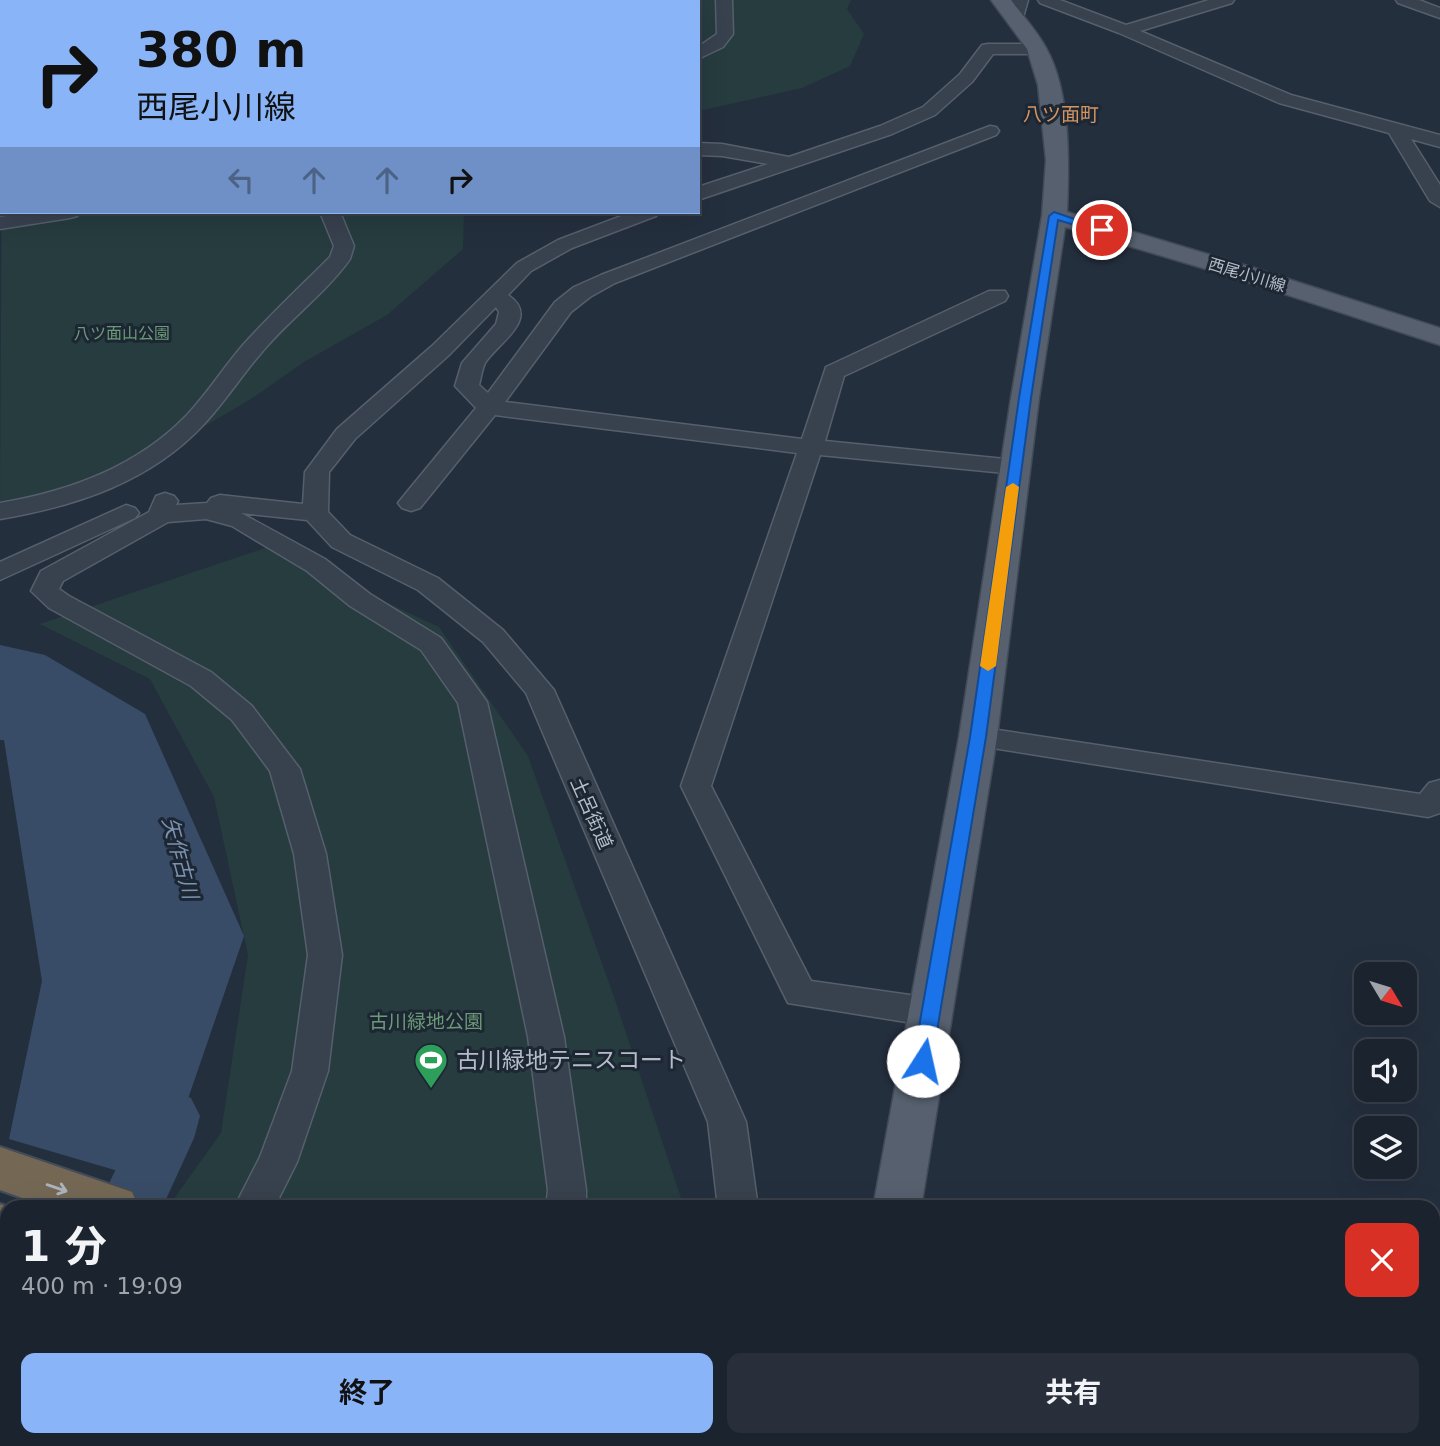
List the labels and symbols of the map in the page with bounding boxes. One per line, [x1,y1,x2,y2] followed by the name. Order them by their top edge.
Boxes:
[1023,103,1099,125] district label: 八ツ面町
[1072,200,1132,260] pin
[1206,254,1288,296] street label: 西尾小川線
[74,324,170,343] park label: 八ツ面山公園
[566,774,618,852] street label: 土呂街道
[158,814,203,904] water label: 矢作古川
[1354,962,1418,1026] north arrow
[369,1010,483,1032] park label: 古川緑地公園
[886,1024,960,1098] position arrow
[412,1041,450,1090] sports icon: 古川緑地テニスコート
[456,1047,686,1073] place label: 古川緑地テニスコート
[46,1182,67,1195] one-way arrow

